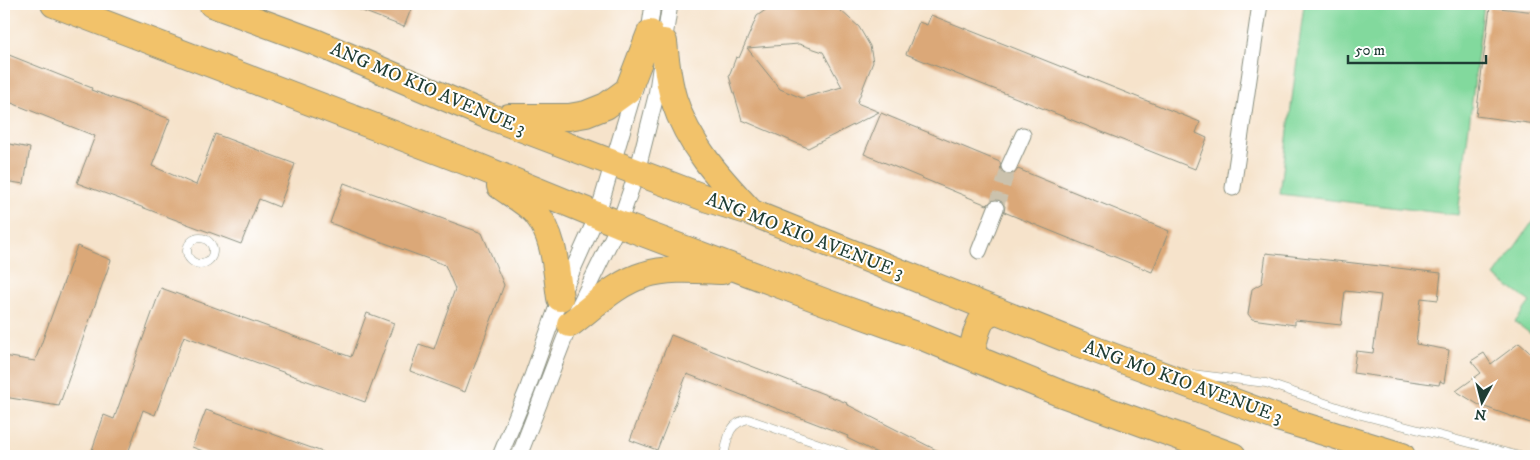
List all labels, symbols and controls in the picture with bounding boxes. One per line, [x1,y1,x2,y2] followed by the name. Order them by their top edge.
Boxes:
[1348,32,1485,64] scale bar
[327,37,529,141] street label: ANG MO KIO AVENUE 3
[1355,41,1385,60] text: 50 m
[703,188,907,284] street label: ANG MO KIO AVENUE 3
[1080,335,1286,429] street label: ANG MO KIO AVENUE 3
[1458,378,1508,428] north arrow
[1473,404,1487,424] text: N

